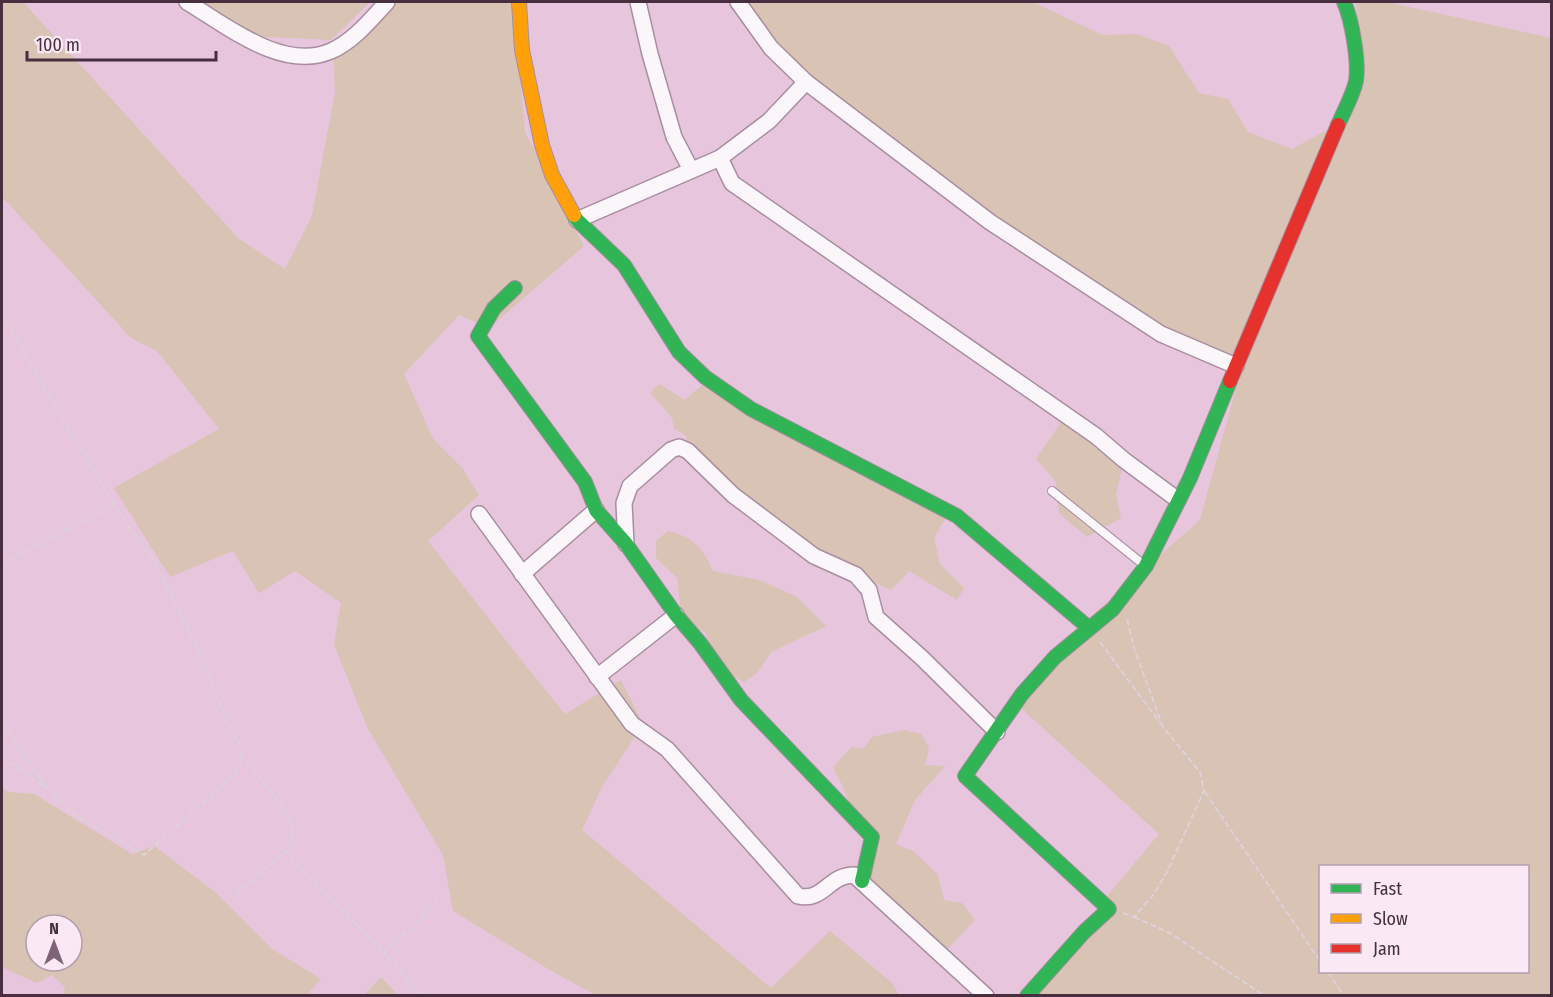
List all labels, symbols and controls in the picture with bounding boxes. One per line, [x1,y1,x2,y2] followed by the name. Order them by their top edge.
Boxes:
[27,24,216,62] scale bar
[36,34,80,56] text: 100 m
[1319,865,1529,973] legend
[1373,878,1402,900] text: Fast
[1373,908,1408,930] text: Slow
[24,913,84,973] north arrow
[49,919,59,938] text: N
[1373,938,1401,960] text: Jam

